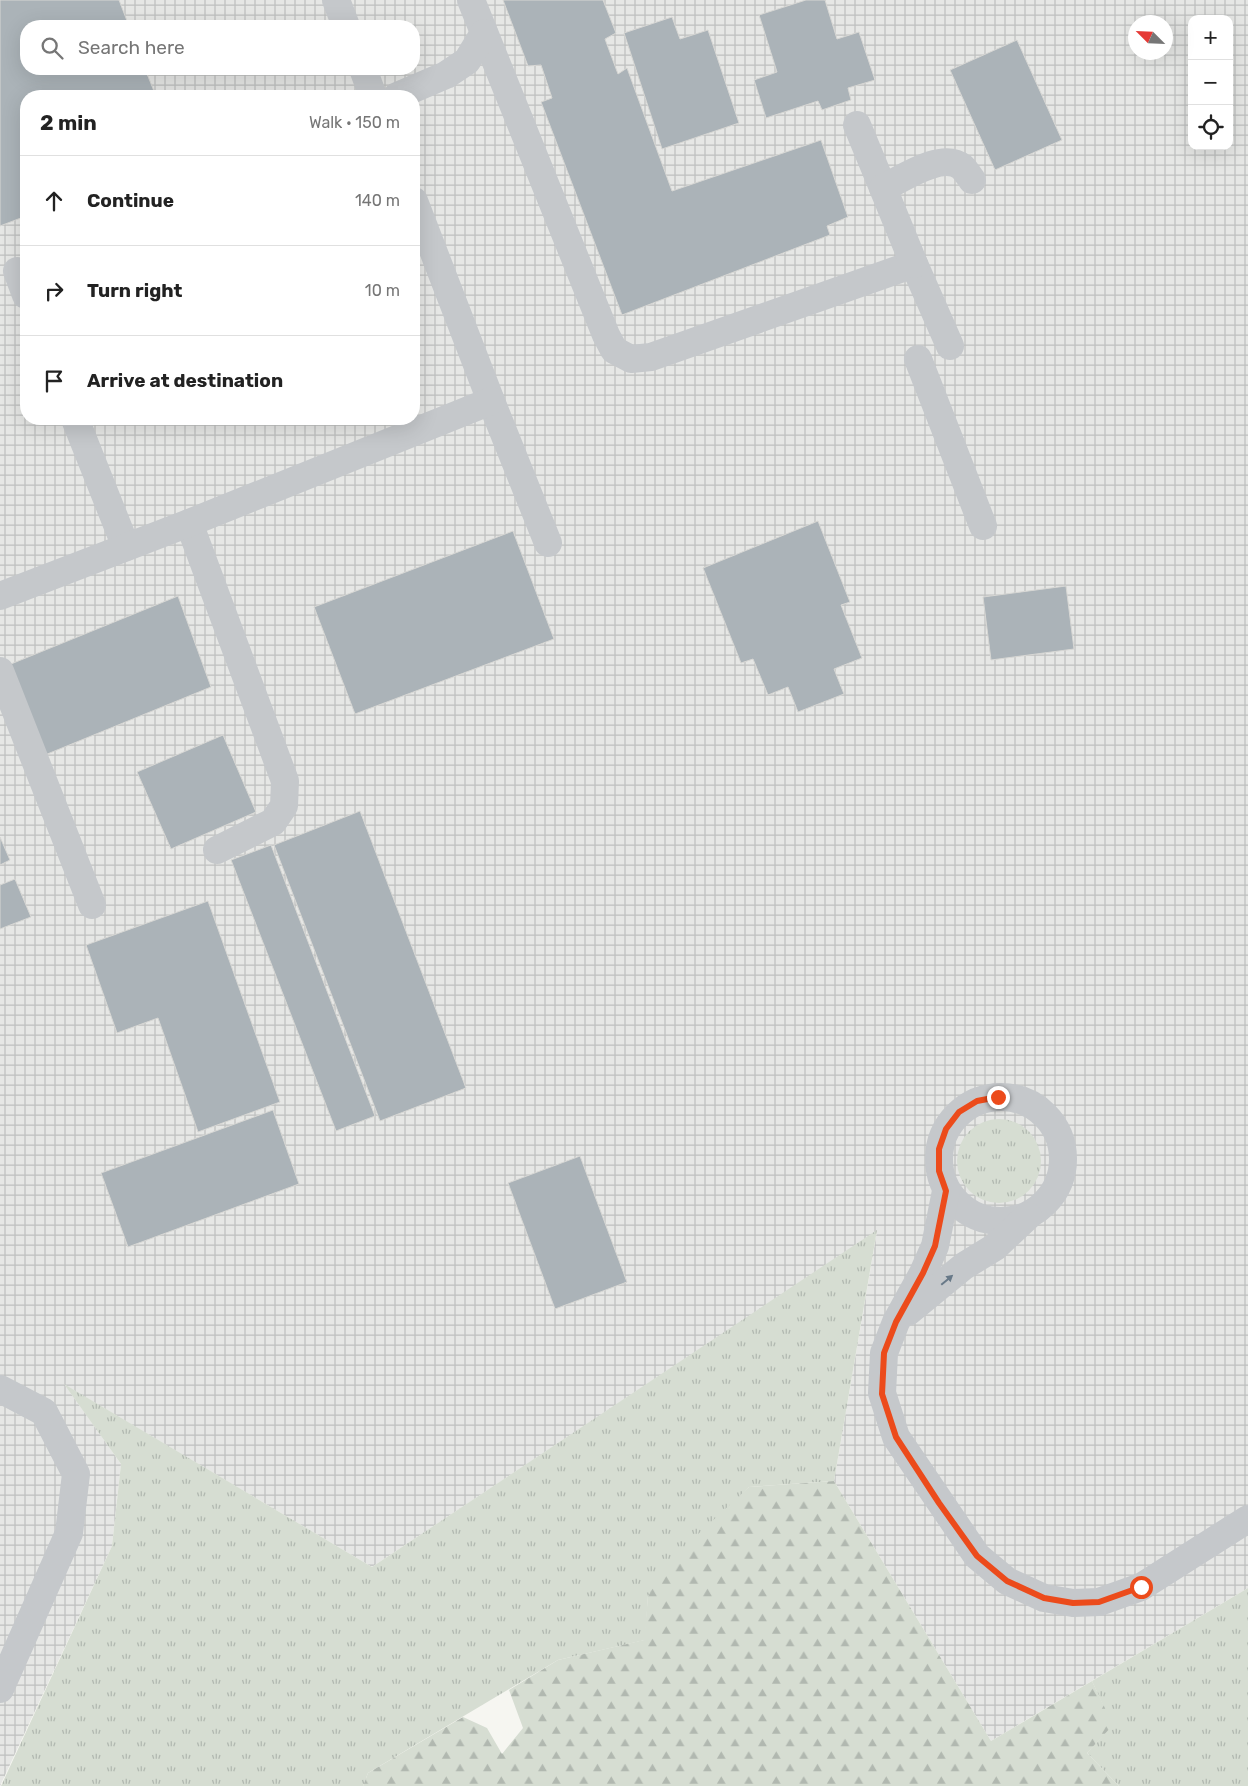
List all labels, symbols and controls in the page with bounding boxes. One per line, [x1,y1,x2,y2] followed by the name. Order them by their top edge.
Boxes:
[1128,15,1173,60] north arrow
[1188,15,1233,150] map controls
[1188,15,1233,60] button: +
[20,20,420,75] search box
[38,34,66,62] icon: search
[78,36,185,59] text: Search here
[1188,60,1233,105] button: −
[1188,105,1233,150] button: locate
[40,110,97,135] text: 2 min
[309,113,400,132] text: Walk · 150 m
[40,187,68,215] icon: ahead
[87,189,174,212] text: Continue
[355,191,400,210] text: 140 m
[40,277,68,305] icon: right
[87,279,182,302] text: Turn right
[365,281,400,300] text: 10 m
[40,367,68,395] icon: arrive
[87,369,283,392] text: Arrive at destination
[987,1086,1010,1109] route end
[940,1274,952,1286] one-way arrow
[1130,1576,1153,1599] route start

